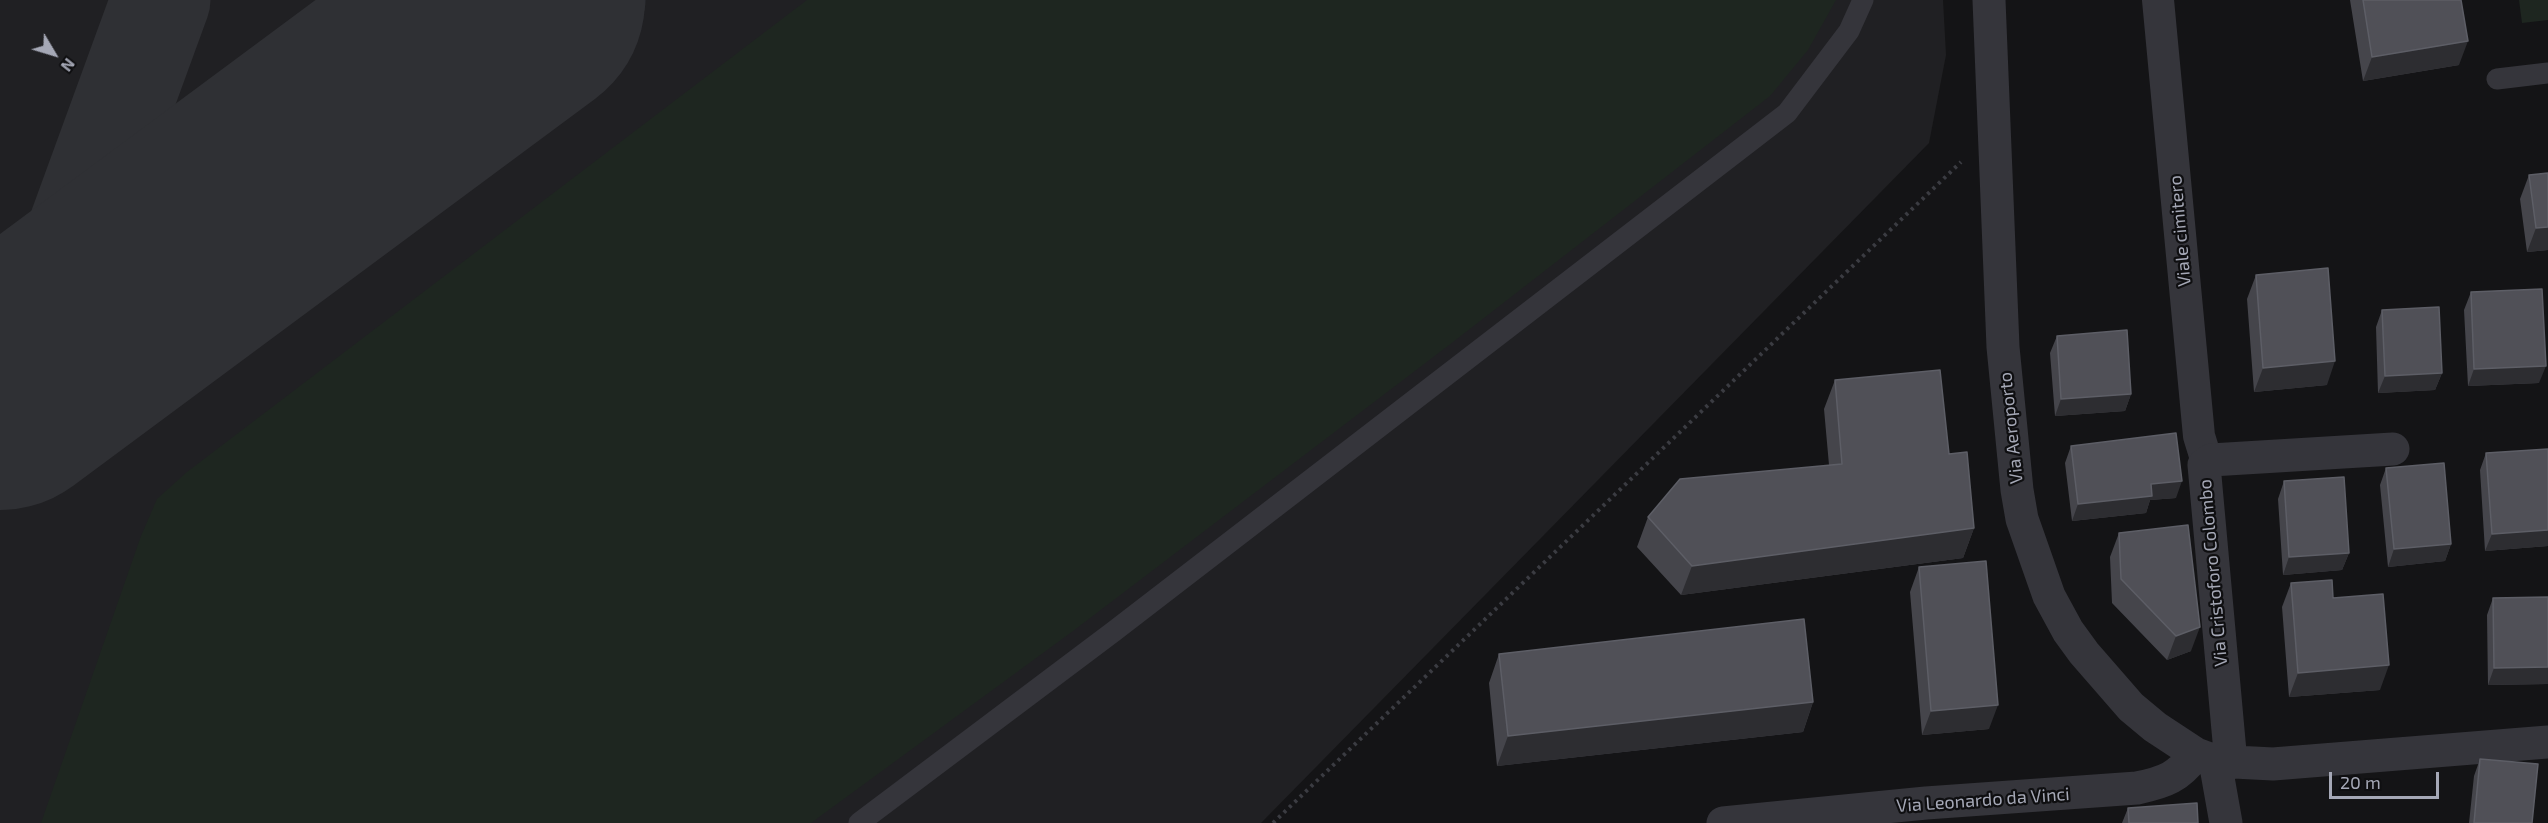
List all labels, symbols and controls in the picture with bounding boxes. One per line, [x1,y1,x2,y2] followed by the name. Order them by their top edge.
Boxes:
[24,24,84,84] north arrow
[58,55,80,76] text: N
[2164,174,2196,288] street label: Viale cimitero
[1994,371,2028,485] street label: Via Aeroporto
[2194,478,2232,668] street label: Via Cristoforo Colombo
[2332,760,2442,798] scale bar
[2340,771,2381,793] text: 20 m
[1896,783,2070,817] street label: Via Leonardo da Vinci

